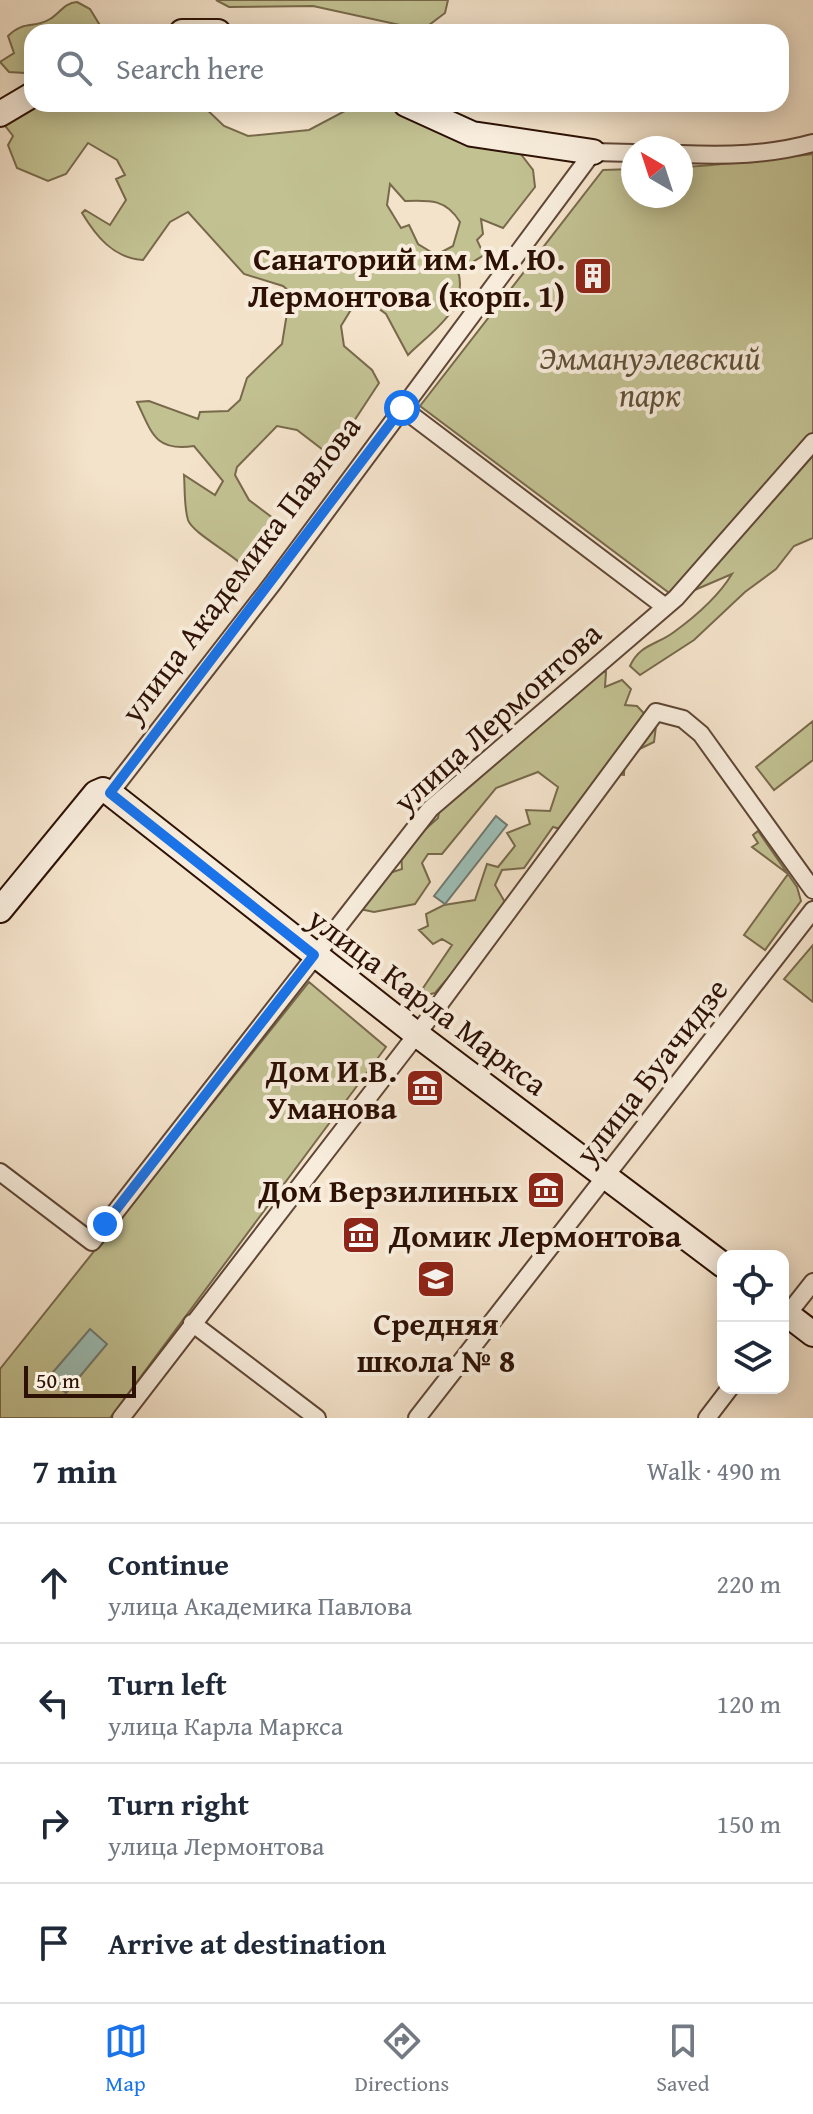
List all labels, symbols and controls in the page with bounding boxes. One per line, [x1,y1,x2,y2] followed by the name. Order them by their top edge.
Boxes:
[24,24,789,112] search box
[52,46,96,90] icon: search
[116,46,264,90] text: Search here
[621,136,693,208] north arrow
[248,235,565,319] place label: Санаторий им. М. Ю. Лермонтова (корп. 1)
[572,255,614,297] building icon: Санаторий им. М. Ю. Лермонтова (корп. 1)
[539,334,761,418] park label: Эммануэлевский парк
[384,390,420,426] route start
[108,405,372,733] street label: улица Академика Павлова
[382,610,612,824] street label: улица Лермонтова
[298,895,558,1107] street label: улица Карла Маркса
[562,968,739,1175] street label: улица Буачидзе
[265,1047,398,1131] place label: Дом И.В. Уманова
[404,1067,446,1109] museum icon: Дом И.В. Уманова
[257,1167,518,1214] place label: Дом Верзилиных
[525,1169,567,1211] museum icon: Дом Верзилиных
[87,1206,123,1242] route end
[388,1212,682,1259] place label: Домик Лермонтова
[340,1214,382,1256] museum icon: Домик Лермонтова
[717,1250,789,1394] map controls
[717,1250,789,1322] button: locate
[415,1258,457,1300] school or university icon: Средняя школа № 8
[357,1300,515,1384] place label: Средняя школа № 8
[717,1322,789,1394] button: layers
[24,1362,136,1398] scale bar
[36,1364,80,1396] text: 50 m
[32,1446,117,1495] text: 7 min
[647,1451,781,1490] text: Walk · 490 m
[108,1542,229,1586] text: Continue
[32,1561,76,1605] icon: ahead
[716,1564,781,1603] text: 220 m
[108,1586,412,1625] text: улица Академика Павлова
[108,1662,227,1706] text: Turn left
[32,1681,76,1725] icon: left
[716,1684,781,1723] text: 120 m
[108,1706,343,1745] text: улица Карла Маркса
[108,1782,249,1826] text: Turn right
[32,1801,76,1845] icon: right
[716,1804,781,1843] text: 150 m
[108,1826,324,1865] text: улица Лермонтова
[32,1921,76,1965] icon: arrive
[108,1921,386,1965] text: Arrive at destination
[104,2019,148,2099] tab: Map
[355,2019,449,2099] tab: Directions
[656,2019,709,2099] tab: Saved

